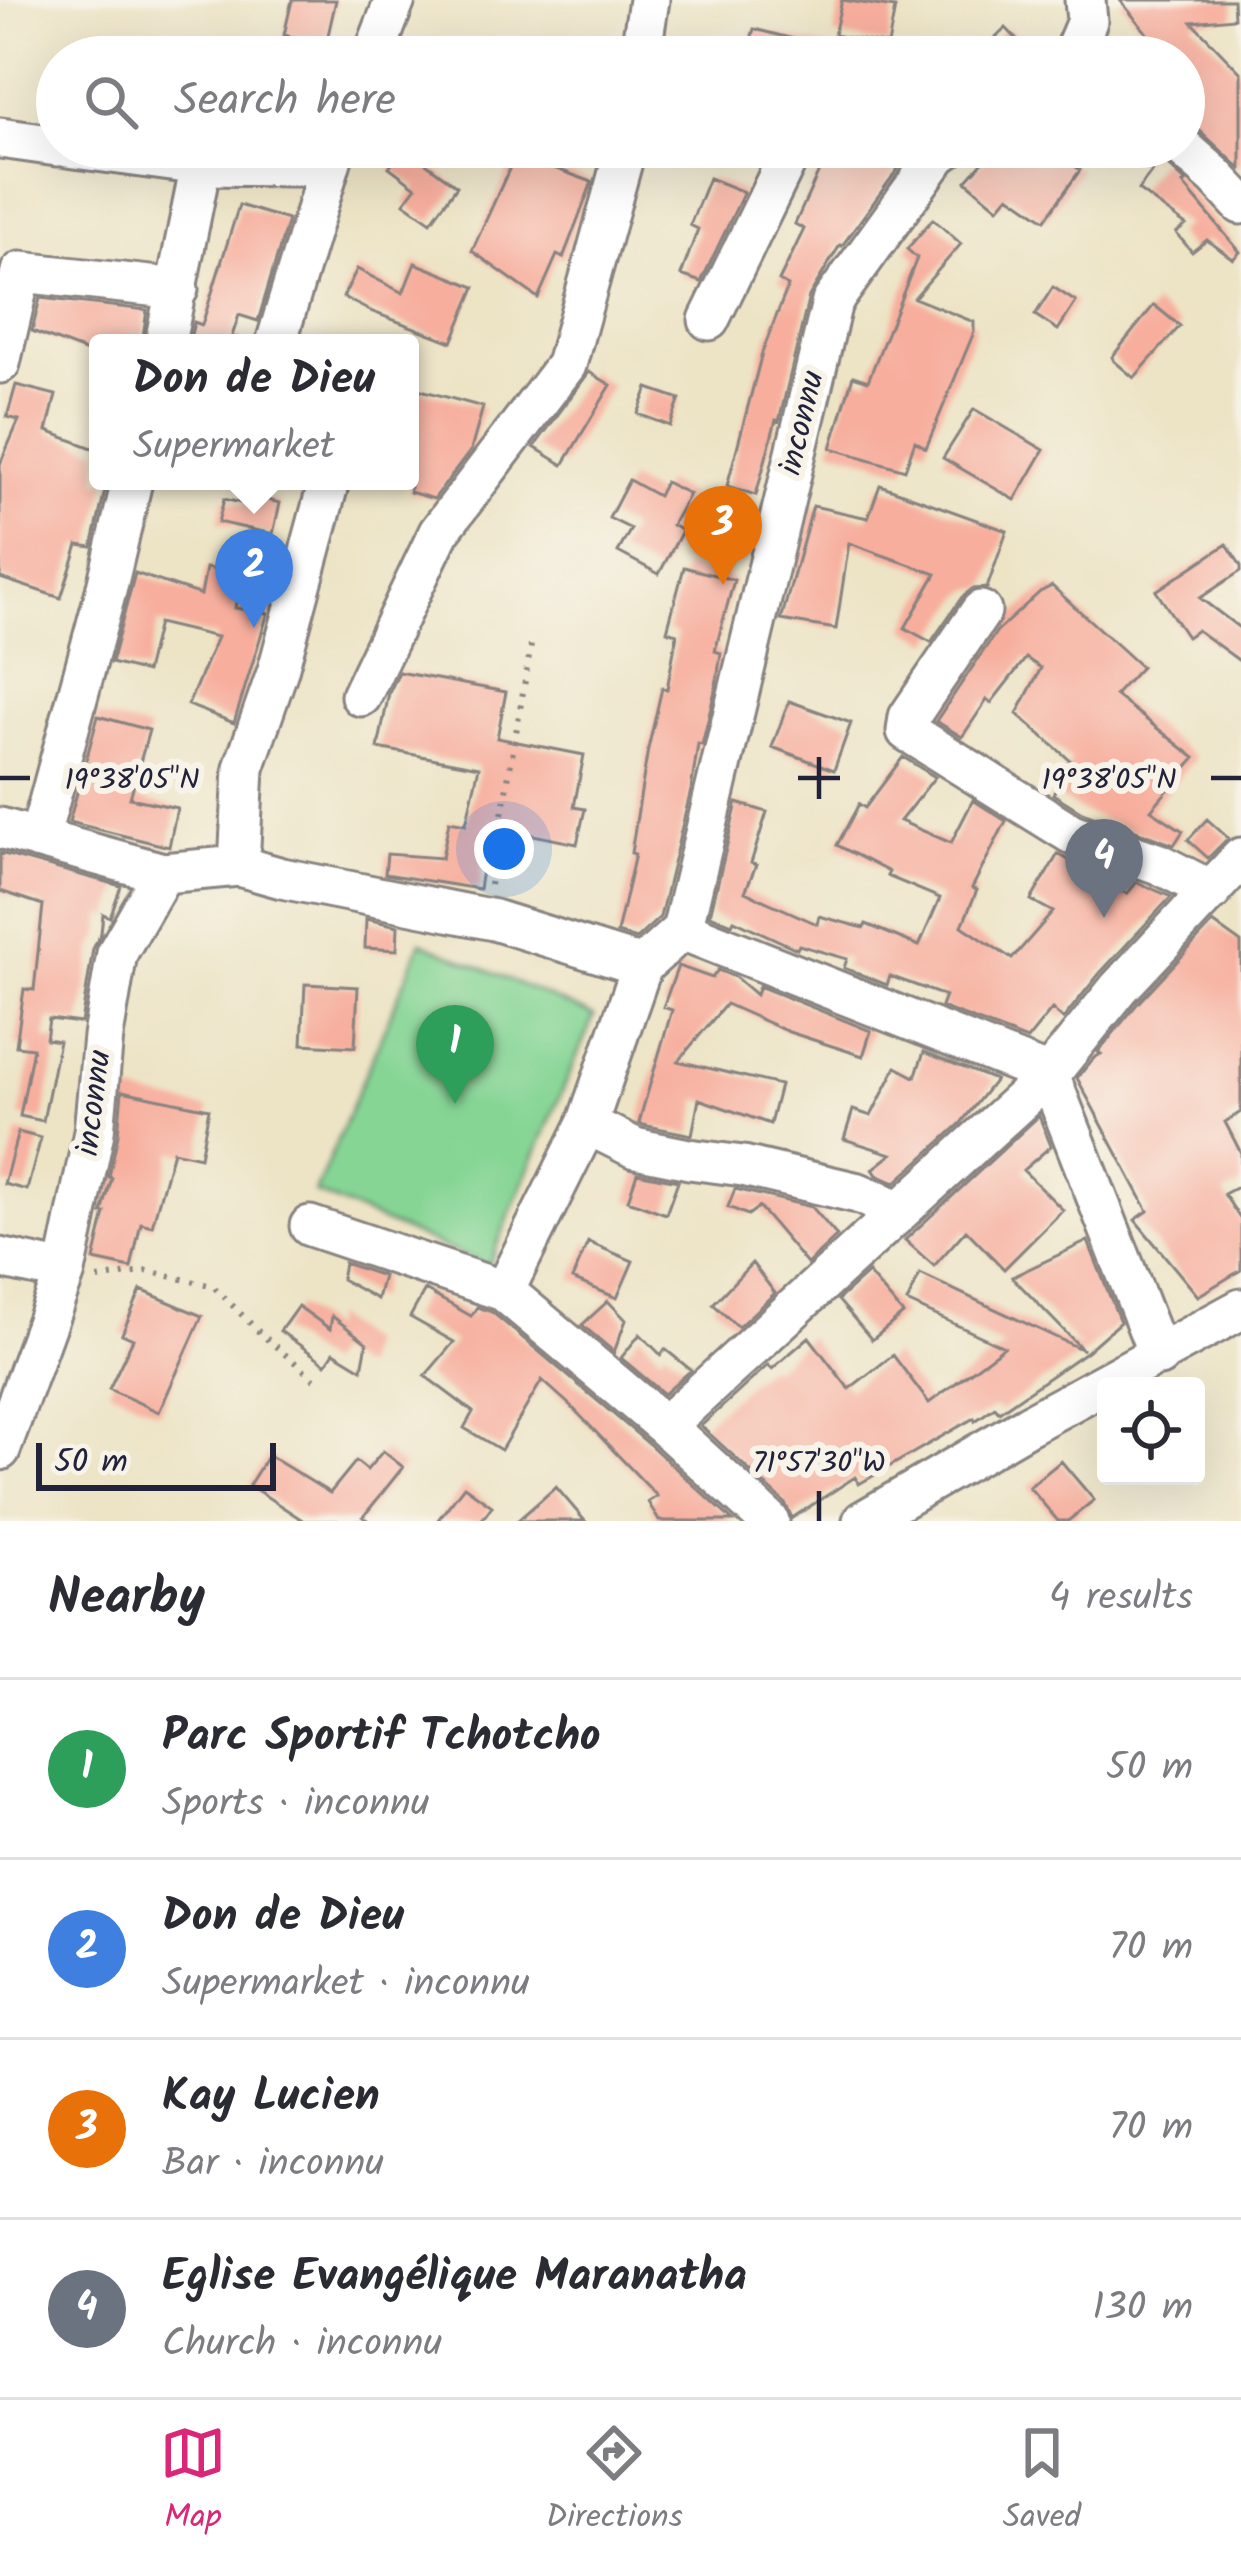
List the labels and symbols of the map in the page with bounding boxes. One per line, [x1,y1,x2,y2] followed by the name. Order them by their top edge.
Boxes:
[765,365,841,481] street label: inconnu
[684,486,762,585] pin: 3
[215,529,293,628] pin: 2
[64,757,200,805] text: 19°38'05"N
[1041,757,1177,805] text: 19°38'05"N
[474,819,534,879] your location
[1065,819,1143,918] pin: 4
[416,1005,494,1104] pin: 1
[62,1047,128,1159] street label: inconnu
[36,1437,276,1490] scale bar
[752,1440,886,1488] text: 71°57'30"W

